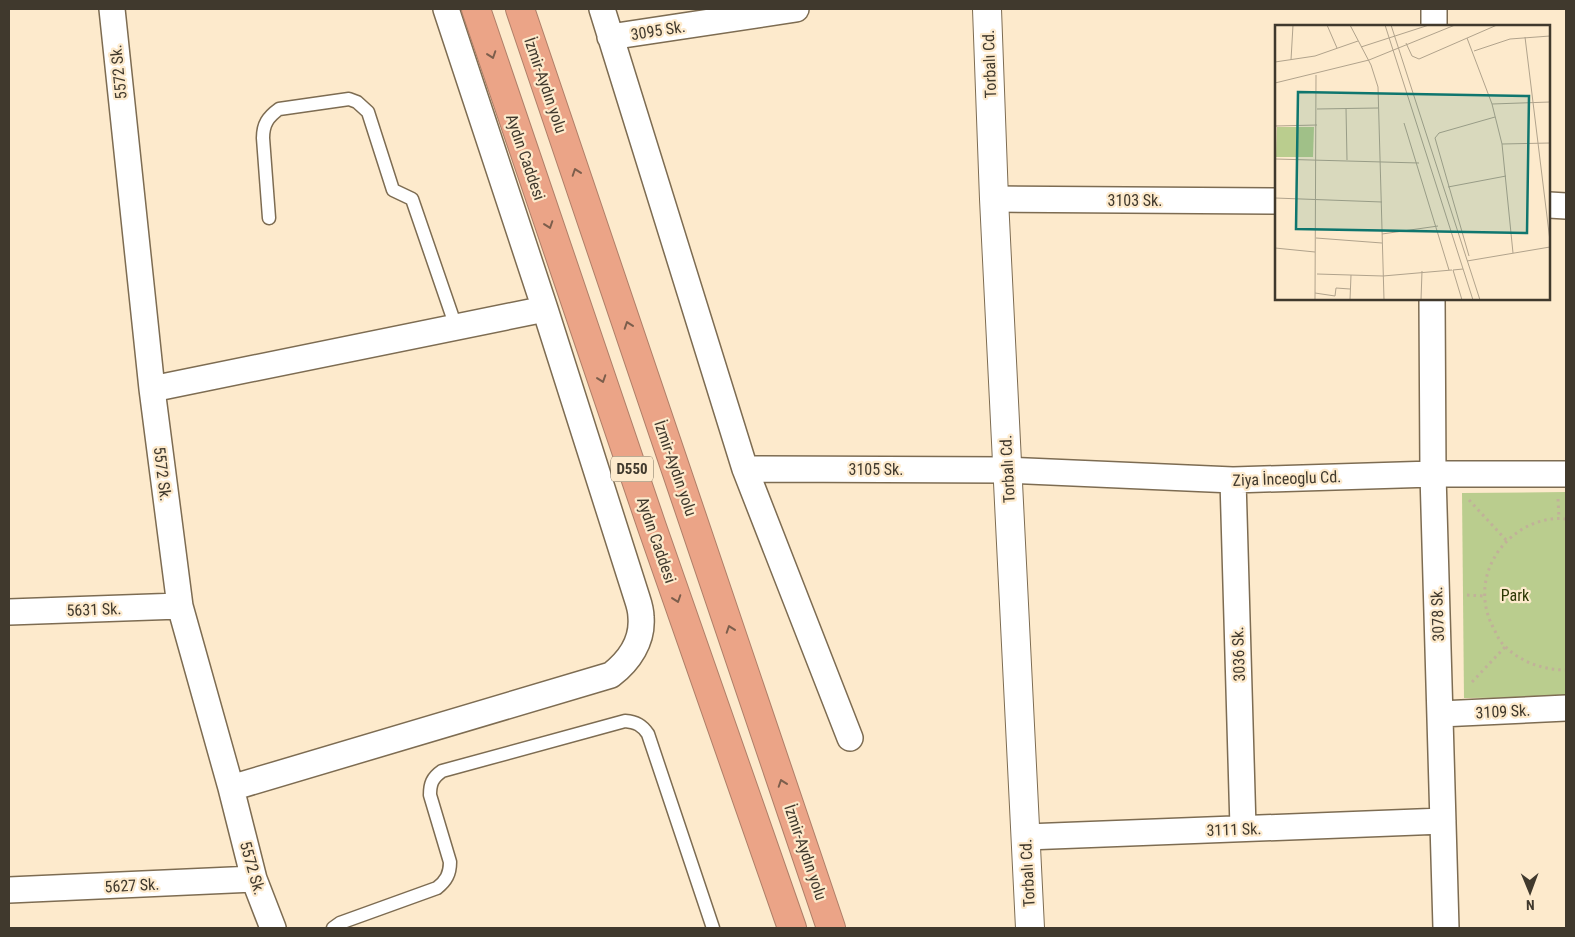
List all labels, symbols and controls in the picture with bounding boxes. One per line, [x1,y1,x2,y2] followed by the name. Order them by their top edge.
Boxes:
[629,17,687,44] street label: 3095 Sk.
[1275,25,1550,300] inset map
[979,29,1000,98] street label: Torbalı Cd.
[520,35,571,136] street label: İzmir-Aydın yolu
[106,44,131,100] street label: 5572 Sk.
[486,50,496,59] one-way arrow
[502,112,549,203] street label: Aydın Caddesi
[571,168,581,176] one-way arrow
[1108,191,1163,210] street label: 3103 Sk.
[544,221,554,229] one-way arrow
[623,322,633,330] one-way arrow
[596,375,606,383] one-way arrow
[650,418,701,519] street label: İzmir-Aydın yolu
[996,434,1019,504] street label: Torbalı Cd.
[150,446,175,503] street label: 5572 Sk.
[611,456,653,482] road number: D550
[849,460,904,479] street label: 3105 Sk.
[1232,467,1342,490] street label: Ziya İnceoglu Cd.
[633,495,680,586] street label: Aydın Caddesi
[1427,586,1448,642] street label: 3078 Sk.
[1501,586,1530,605] park label: Park
[671,594,681,603] one-way arrow
[66,599,122,620] street label: 5631 Sk.
[726,625,736,633] one-way arrow
[1228,626,1249,682] street label: 3036 Sk.
[1475,701,1531,722] street label: 3109 Sk.
[778,779,788,787] one-way arrow
[780,802,831,903] street label: İzmir-Aydın yolu
[1206,819,1262,840] street label: 3111 Sk.
[1016,838,1039,908] street label: Torbalı Cd.
[236,839,269,897] street label: 5572 Sk.
[1505,867,1555,917] north arrow
[104,875,160,896] street label: 5627 Sk.
[1526,897,1535,913] text: N

